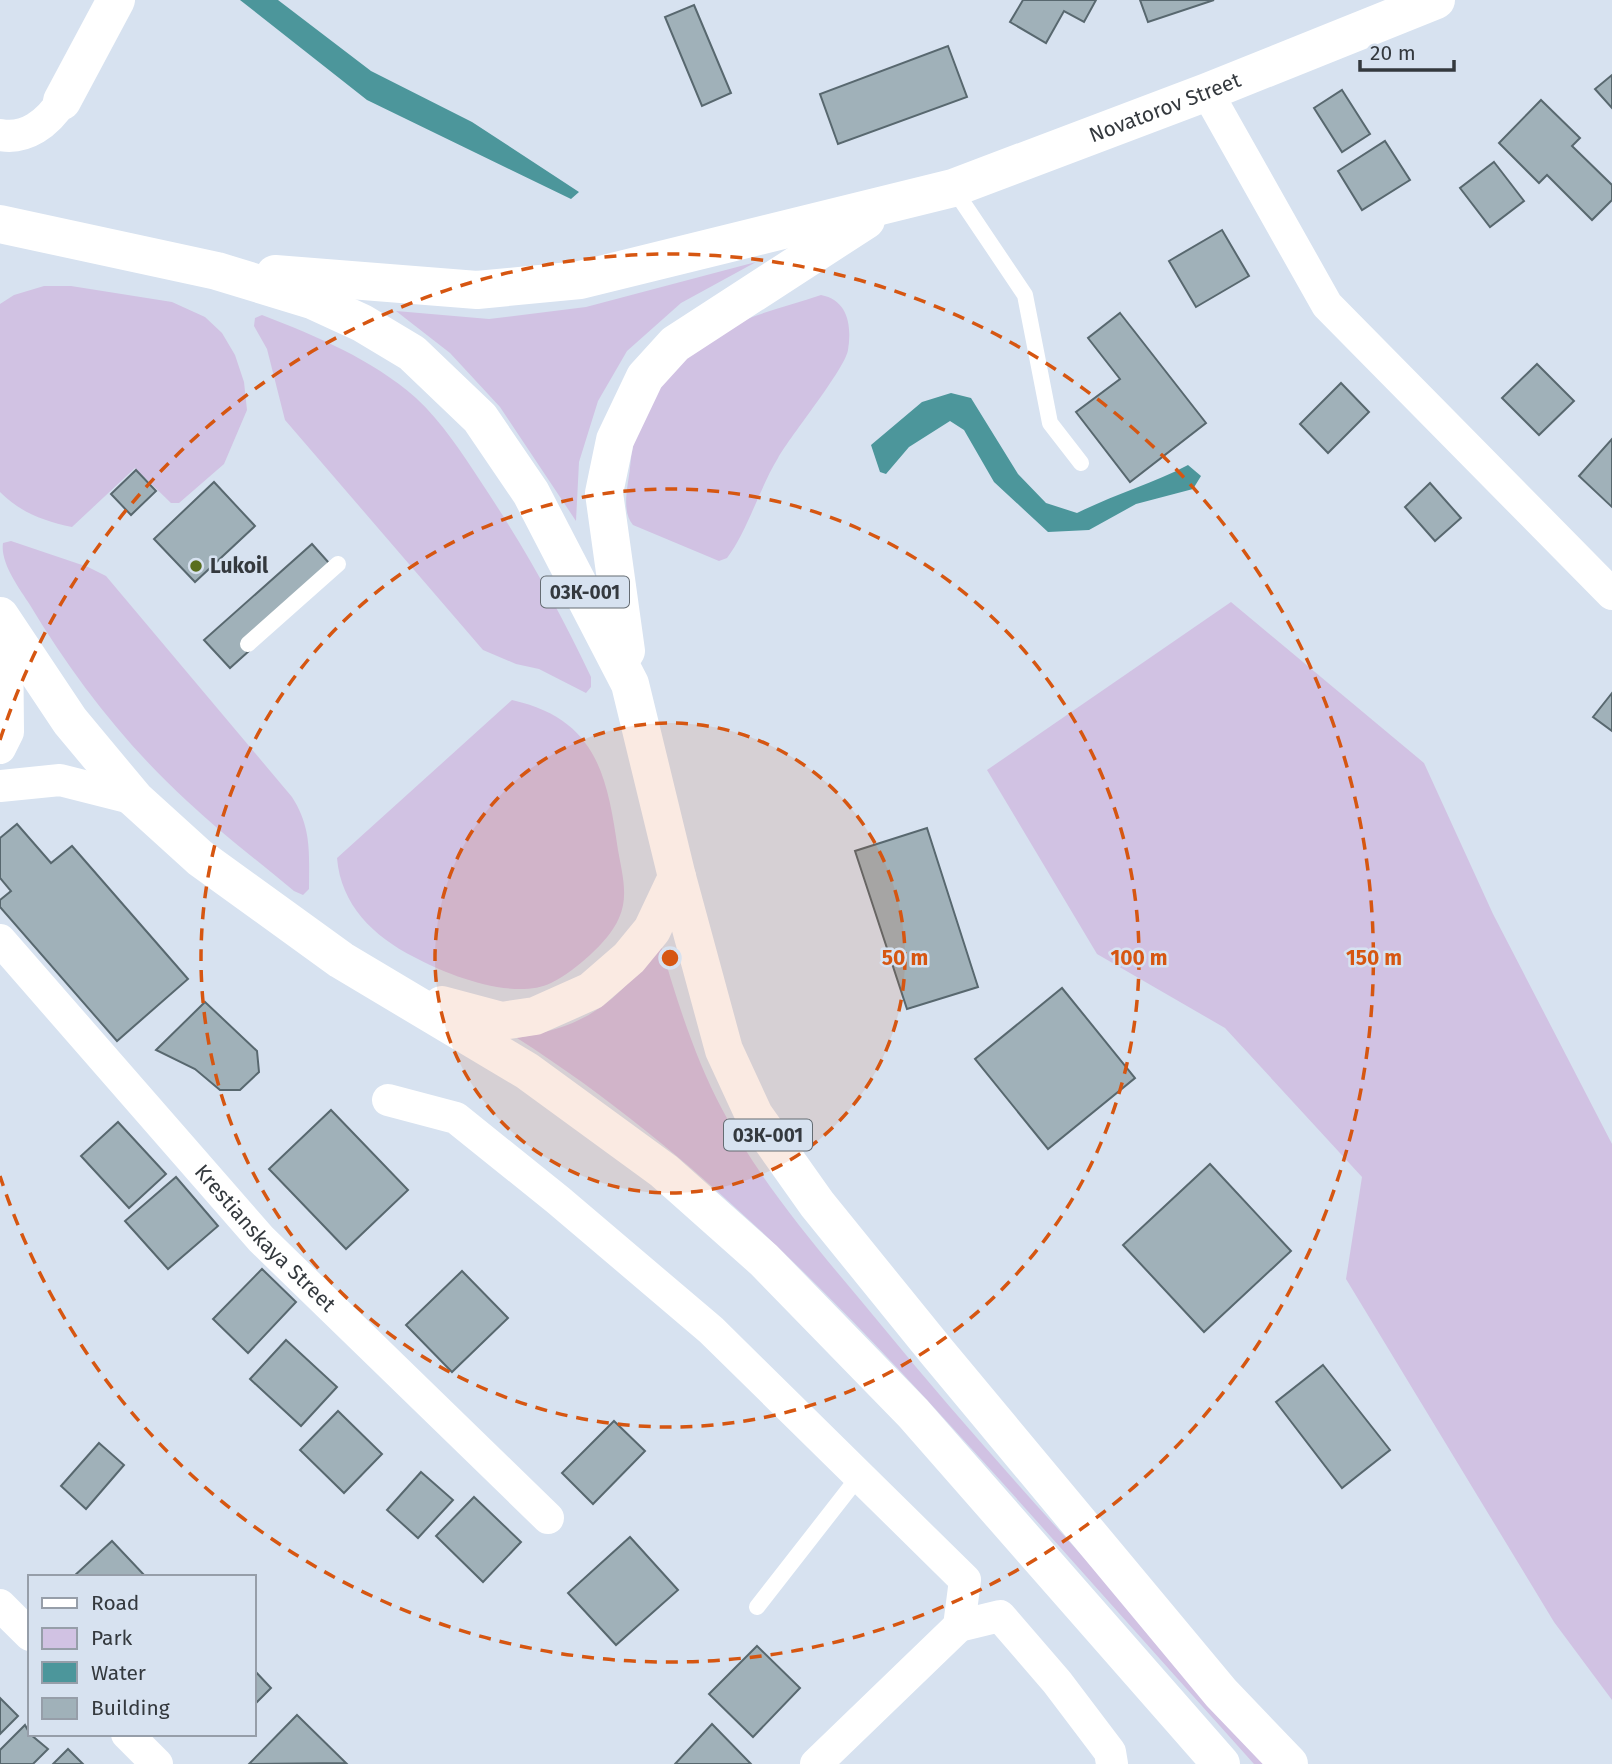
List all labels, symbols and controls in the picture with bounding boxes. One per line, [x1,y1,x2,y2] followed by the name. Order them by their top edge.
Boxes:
[1360,28,1454,72] scale bar
[1370,40,1416,66] text: 20 m
[1086,67,1245,148] street label: Novatorov Street
[210,553,269,579] place label: Lukoil
[188,558,204,574] marker: Lukoil
[541,576,629,608] road number: 03К-001
[882,945,928,971] text: 50 m
[1110,945,1168,971] text: 100 m
[1346,945,1402,971] text: 150 m
[658,946,682,970] centre of rings
[724,1120,812,1150] road number: 03К-001
[189,1159,341,1318] street label: Krestianskaya Street
[28,1575,256,1736] legend
[91,1590,139,1616] text: Road
[91,1625,133,1651] text: Park
[91,1660,146,1686] text: Water
[91,1695,170,1721] text: Building

